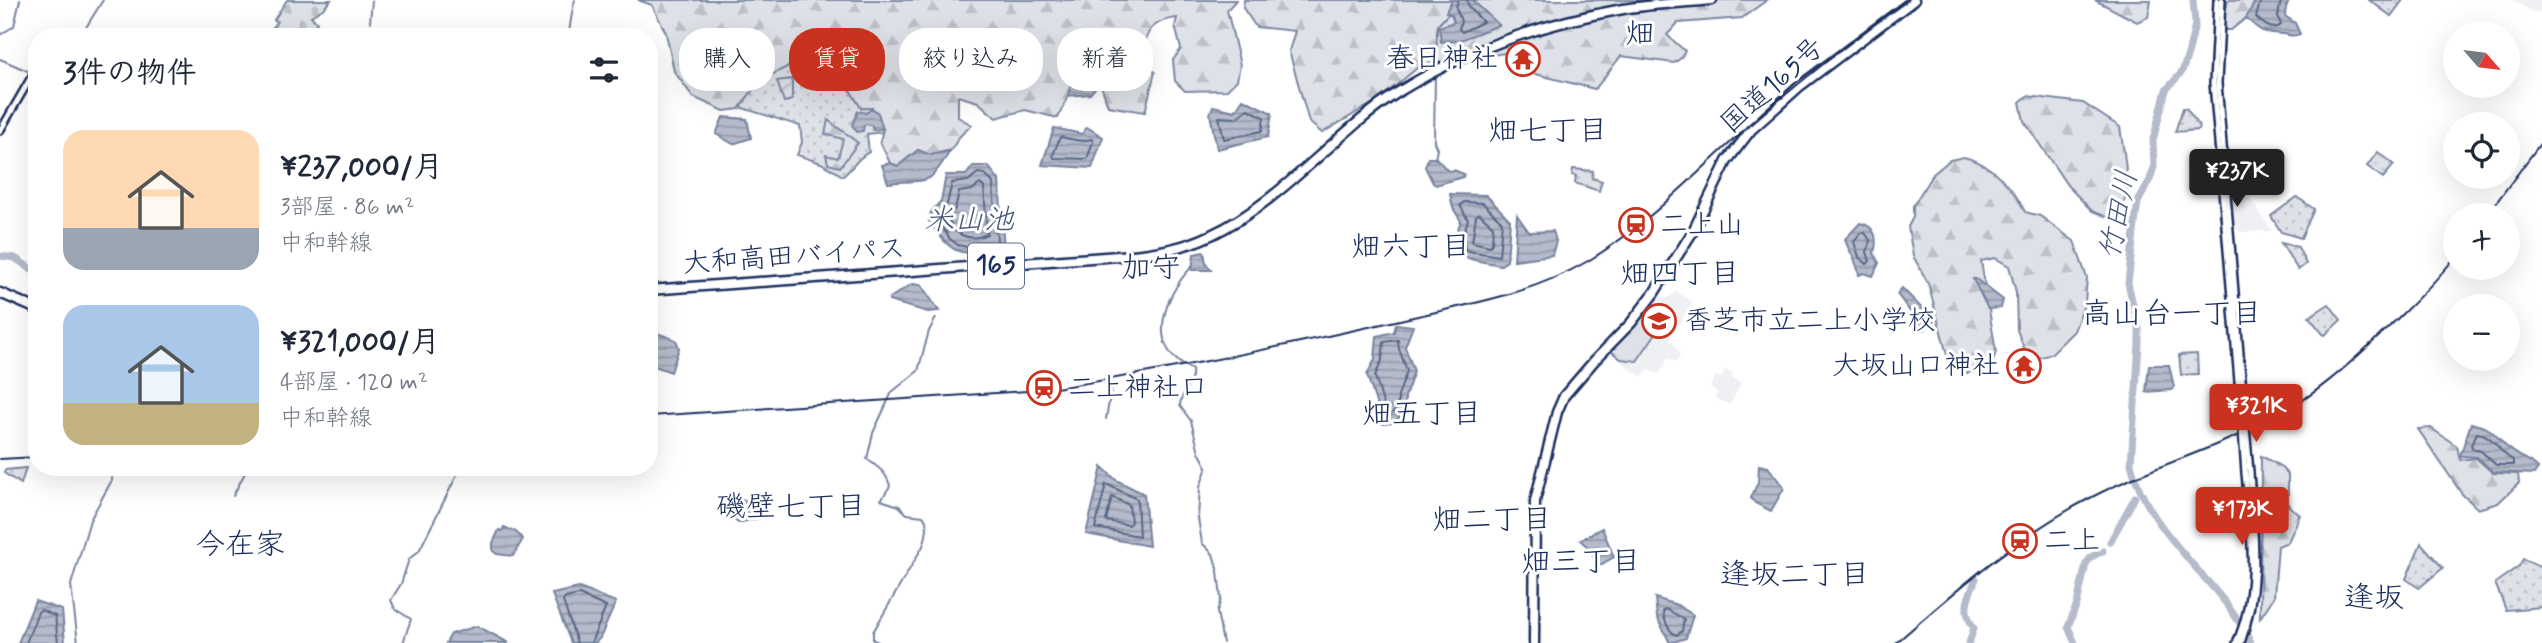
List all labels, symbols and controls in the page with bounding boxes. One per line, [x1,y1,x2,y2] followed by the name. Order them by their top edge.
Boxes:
[1625,15,1655,54] district label: 畑
[2443,21,2520,98] north arrow
[2443,21,2520,371] map controls
[679,28,775,91] chip: 購入
[789,28,885,91] chip: 賃貸
[899,28,1043,91] chip: 絞り込み
[1057,28,1153,91] chip: 新着
[1713,30,1833,142] street label: 国道165号
[1504,40,1542,78] temple icon: 春日神社
[1386,41,1498,78] place label: 春日神社
[585,51,623,89] icon: filters
[63,54,197,93] text: 3件の物件
[1488,112,1608,151] district label: 畑七丁目
[2443,112,2520,189] button: locate
[280,148,443,187] text: ¥237,000/月
[2188,150,2286,209] pin: ¥237K
[2205,157,2269,187] text: ¥237K
[119,158,203,242] icon: home
[2091,167,2147,263] water label: 竹田川
[280,193,414,223] text: 3部屋 · 86 m²
[924,201,1015,240] water label: 米山池
[2443,203,2520,280] button: +
[1617,206,1655,244] station icon: 二上山
[1660,207,1744,244] place label: 二上山
[1351,228,1471,267] district label: 畑六丁目
[280,229,372,259] text: 中和幹線
[681,231,907,283] street label: 大和高田バイパス
[968,244,1024,288] road number: 165
[1121,249,1181,288] district label: 加守
[1620,255,1740,294] district label: 畑四丁目
[2443,294,2520,371] button: −
[2082,295,2262,334] district label: 高山台一丁目
[1640,302,1678,340] school or university icon: 香芝市立二上小学校
[1684,303,1936,340] place label: 香芝市立二上小学校
[280,323,440,362] text: ¥321,000/月
[119,333,203,417] icon: home
[2005,347,2043,385] temple icon: 大坂山口神社
[1832,348,2000,385] place label: 大坂山口神社
[280,368,428,398] text: 4部屋 · 120 m²
[1025,369,1063,407] station icon: 二上神社口
[1068,370,1208,407] place label: 二上神社口
[2207,384,2305,444] pin: ¥321K
[2226,392,2286,422] text: ¥321K
[1362,395,1482,434] district label: 畑五丁目
[280,404,372,434] text: 中和幹線
[716,488,866,527] district label: 磯壁七丁目
[2193,488,2291,547] pin: ¥173K
[2212,495,2272,525] text: ¥173K
[1432,501,1552,540] district label: 畑二丁目
[2001,522,2039,560] station icon: 二上
[2044,523,2100,560] place label: 二上
[195,526,285,565] district label: 今在家
[1521,543,1641,582] district label: 畑三丁目
[1720,556,1870,595] district label: 逢坂二丁目
[2344,579,2404,618] district label: 逢坂

